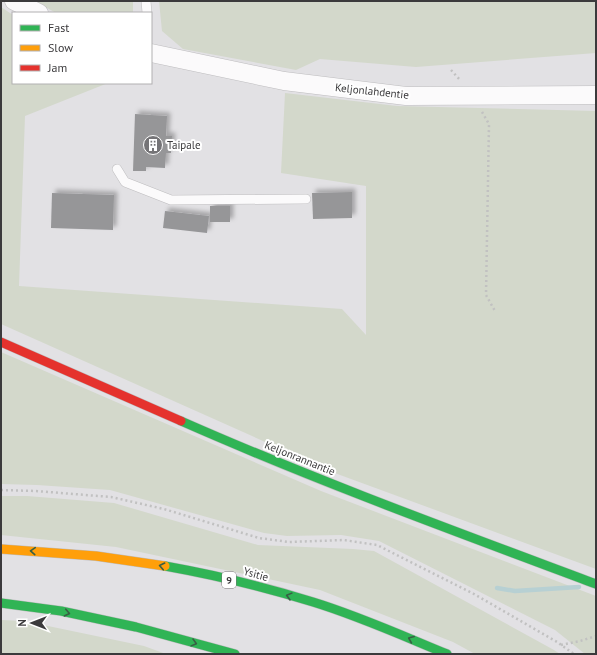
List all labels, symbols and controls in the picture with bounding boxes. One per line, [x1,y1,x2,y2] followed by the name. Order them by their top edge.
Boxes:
[12,12,152,84] legend
[48,20,69,35] text: Fast
[48,40,73,55] text: Slow
[47,60,67,75] text: Jam
[334,80,410,102] street label: Keljonlahdentie
[142,134,164,156] building icon: Taipale
[167,138,201,152] place label: Taipale
[263,437,338,479] street label: Keljonrannantie
[30,547,36,556] one-way arrow
[159,562,166,570] one-way arrow
[242,564,270,584] street label: Ysitie
[222,572,236,588] road number: 9
[286,592,292,600] one-way arrow
[12,603,52,643] north arrow
[64,608,70,616] one-way arrow
[15,619,29,627] text: N
[408,636,416,644] one-way arrow
[190,638,197,647] one-way arrow

